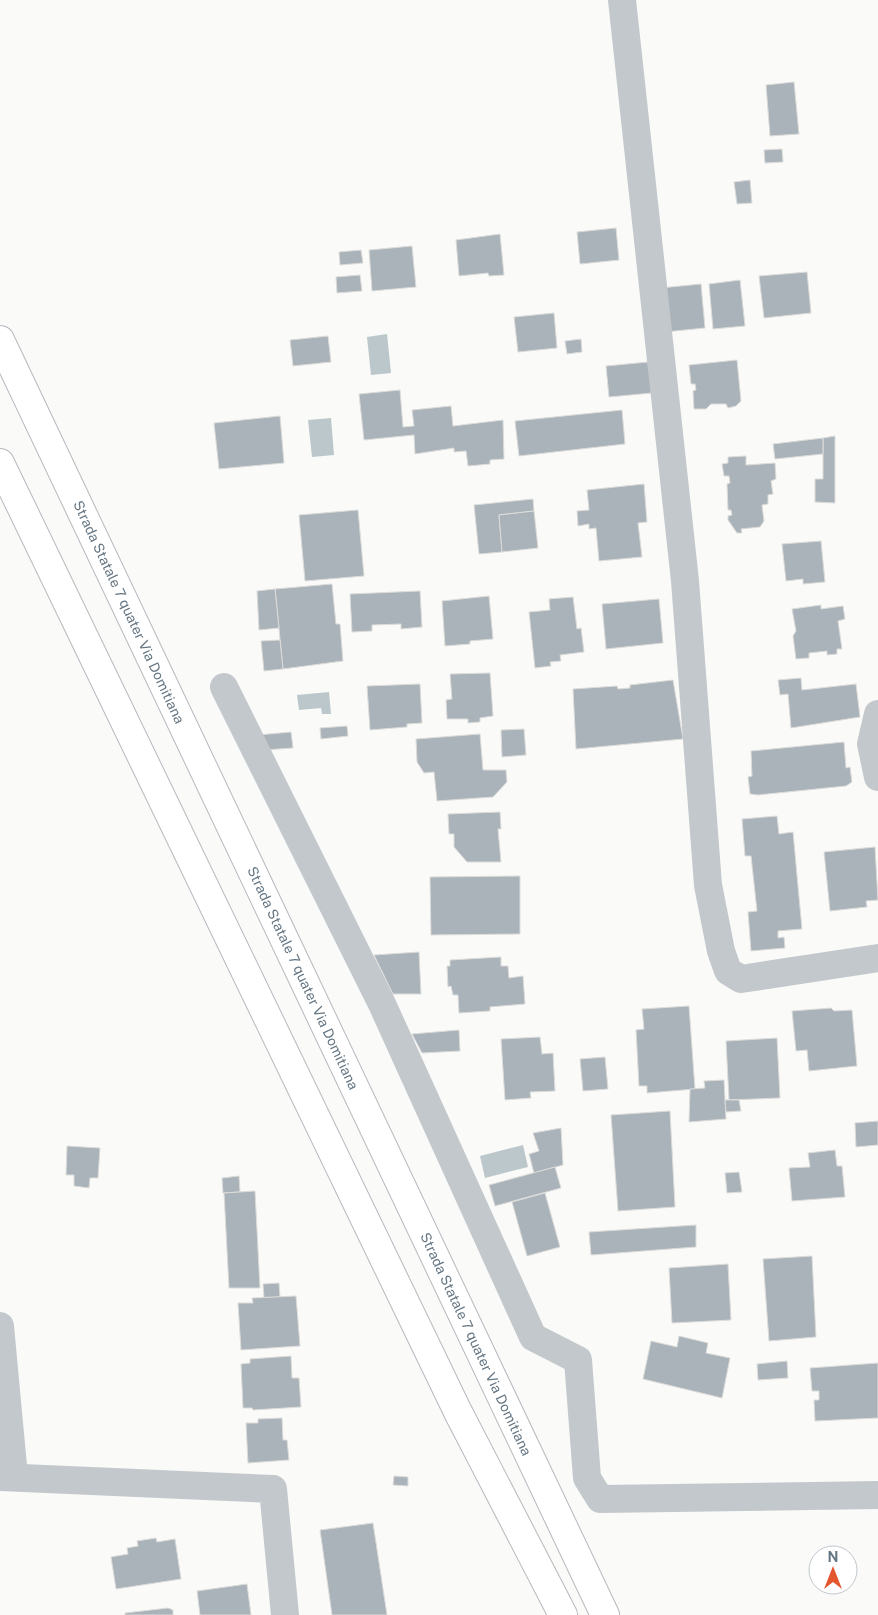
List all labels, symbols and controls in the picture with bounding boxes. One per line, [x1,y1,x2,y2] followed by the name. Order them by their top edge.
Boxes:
[70,498,188,726] street label: Strada Statale 7 quater Via Domitiana
[244,864,362,1092] street label: Strada Statale 7 quater Via Domitiana
[417,1230,535,1458] street label: Strada Statale 7 quater Via Domitiana
[808,1545,858,1595] north arrow
[828,1549,838,1565] text: N

